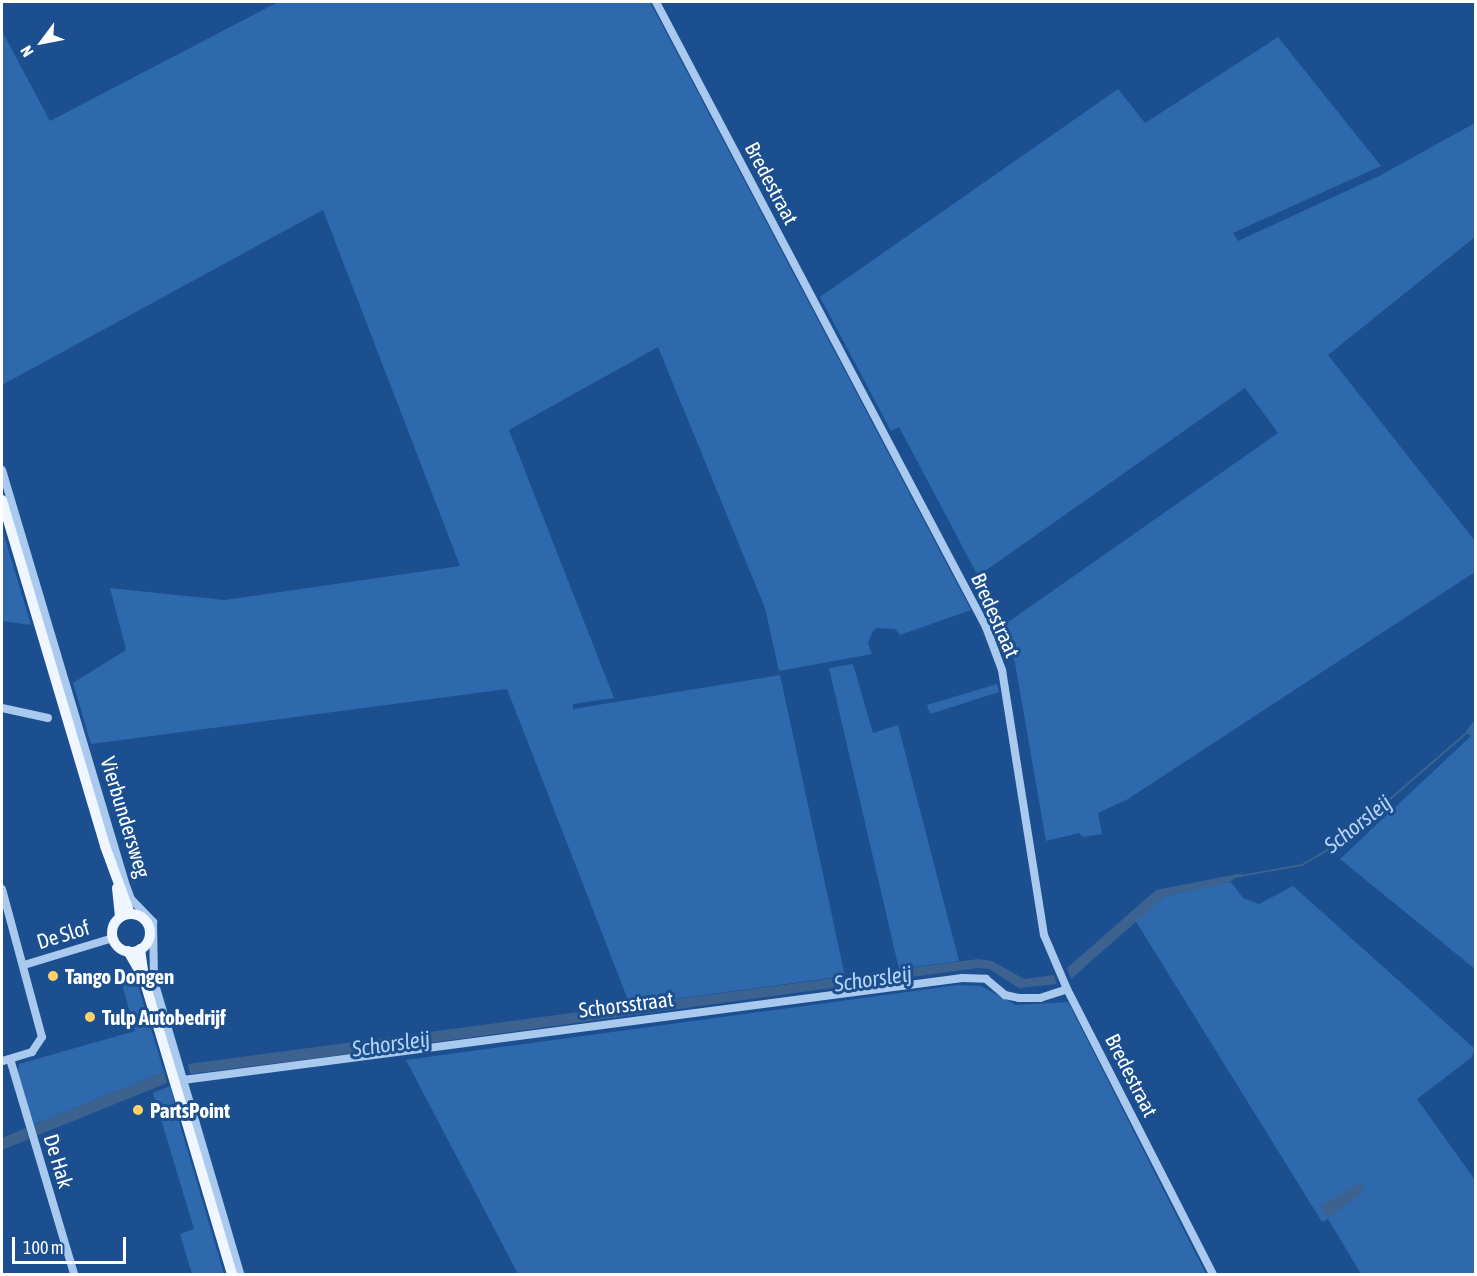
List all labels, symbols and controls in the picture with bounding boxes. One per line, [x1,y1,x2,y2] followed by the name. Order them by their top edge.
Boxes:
[12,12,72,72] north arrow
[17,43,37,60] text: N
[740,137,804,229] street label: Bredestraat
[966,569,1026,661] street label: Bredestraat
[96,753,156,881] street label: Vierbundersweg
[1319,790,1397,858] water label: Schorsleij
[33,914,93,954] street label: De Slof
[832,960,914,998] water label: Schorsleij
[65,963,174,989] place label: Tango Dongen
[46,969,60,983] marker: Tango Dongen
[577,986,675,1022] street label: Schorsstraat
[102,1004,226,1030] place label: Tulp Autobedrijf
[83,1010,97,1024] marker: Tulp Autobedrijf
[350,1025,432,1063] water label: Schorsleij
[1100,1029,1164,1121] street label: Bredestraat
[150,1097,230,1123] place label: PartsPoint
[131,1103,145,1117] marker: PartsPoint
[39,1131,79,1191] street label: De Hak
[15,1225,129,1263] scale bar
[23,1237,64,1258] text: 100 m

